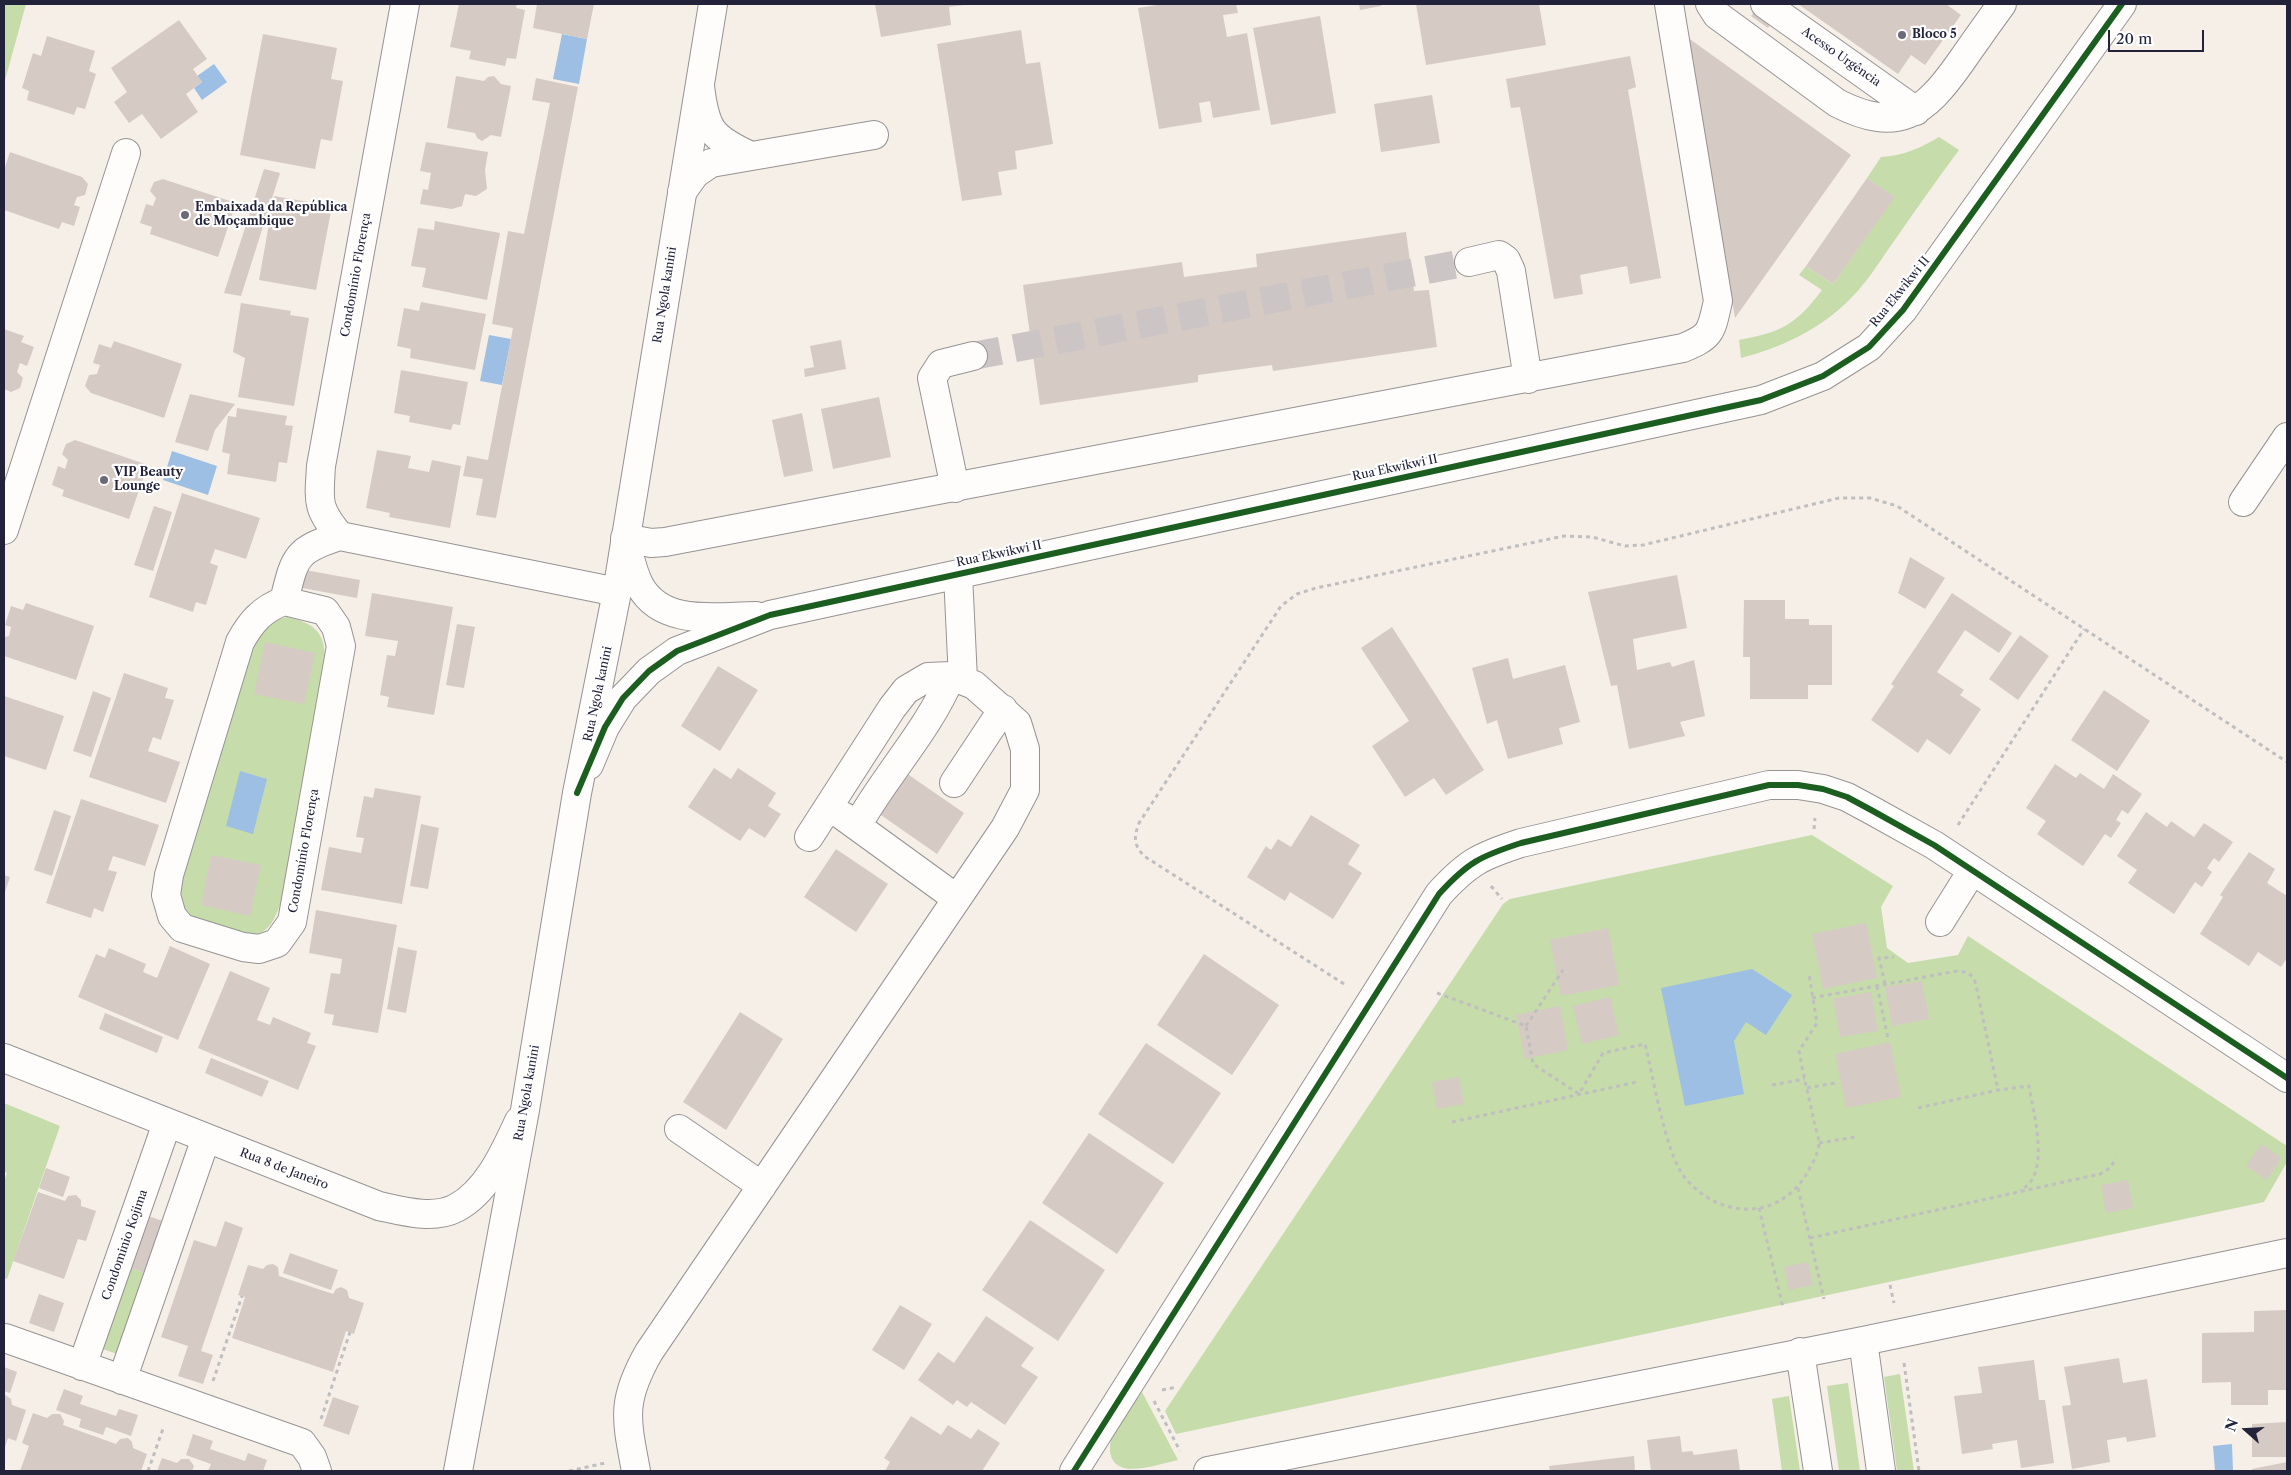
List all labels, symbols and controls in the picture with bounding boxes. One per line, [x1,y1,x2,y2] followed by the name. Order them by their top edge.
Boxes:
[2111,20,2207,52] scale bar
[1799,24,1883,90] street label: Acesso Urgência
[1912,28,1957,42] place label: Bloco 5
[1896,29,1908,41] marker: Bloco 5
[2116,29,2152,48] text: 20 m
[195,201,348,229] place label: Embaixada da República de Moçambique
[179,209,191,221] marker: Embaixada da República de Moçambique
[338,212,374,338] street label: Condomínio Florença
[650,246,680,344] street label: Rua Ngola kanini
[1867,254,1933,330] street label: Rua Ekwikwi II
[1351,452,1439,484] street label: Rua Ekwikwi II
[114,466,183,494] place label: VIP Beauty Lounge
[98,474,110,486] marker: VIP Beauty Lounge
[955,538,1043,570] street label: Rua Ekwikwi II
[581,645,615,743] street label: Rua Ngola kanini
[286,788,322,914] street label: Condomínio Florença
[511,1044,543,1142] street label: Rua Ngola kanini
[238,1145,330,1193] street label: Rua 8 de Janeiro
[99,1188,151,1302] street label: Condominio Kojima
[2221,1405,2271,1455] north arrow
[2221,1416,2242,1434] text: N

